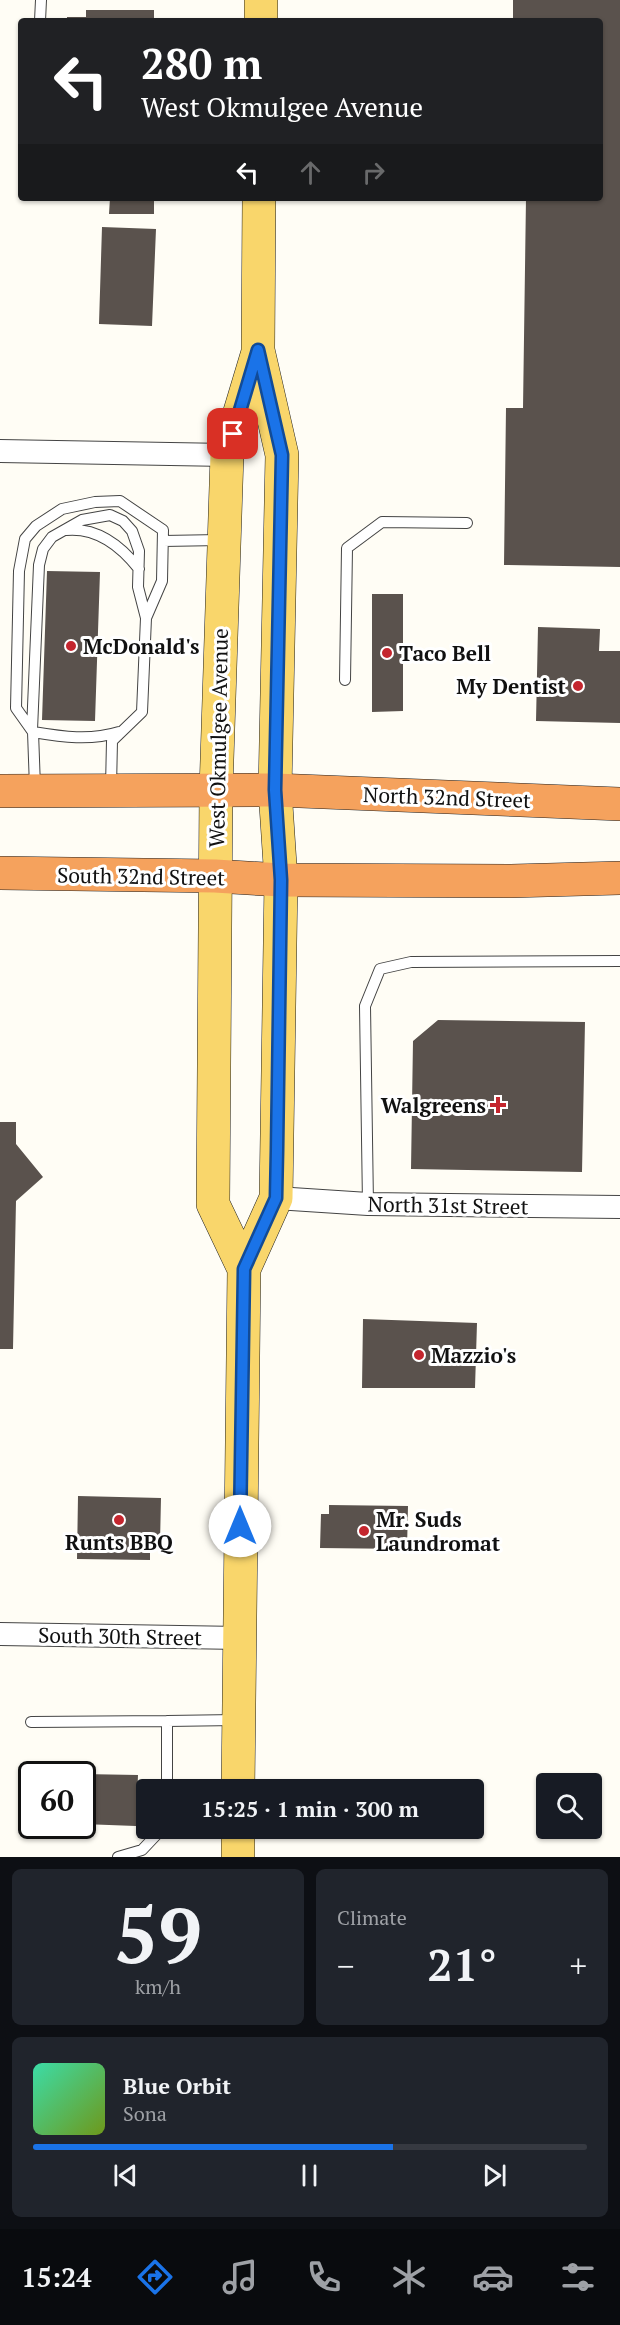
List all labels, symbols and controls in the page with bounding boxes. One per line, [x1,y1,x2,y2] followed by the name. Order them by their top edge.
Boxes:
[141,35,262,91] text: 280 m
[42,42,120,120] icon: left
[141,89,423,125] text: West Okmulgee Avenue
[231,156,264,189] icon: left
[294,156,327,189] icon: ahead
[357,156,390,189] icon: right
[207,408,258,459] pin
[216,417,249,450] icon: arrive
[202,628,234,848] street label: West Okmulgee Avenue
[83,632,200,660] place label: McDonald's
[64,639,78,653] marker: McDonald's
[399,639,491,667] place label: Taco Bell
[380,646,394,660] marker: Taco Bell
[456,672,567,700] place label: My Dentist
[571,679,585,693] marker: My Dentist
[363,780,532,814] street label: North 32nd Street
[57,861,225,891] street label: South 32nd Street
[381,1091,486,1119] place label: Walgreens
[491,1098,505,1112] marker: Walgreens
[367,1190,529,1220] street label: North 31st Street
[431,1341,516,1369] place label: Mazzio's
[412,1348,426,1362] marker: Mazzio's
[208,1494,272,1558] position arrow
[376,1505,501,1557] place label: Mr. Suds Laundromat
[112,1513,126,1527] marker: Runts BBQ
[357,1524,371,1538] marker: Mr. Suds Laundromat
[65,1528,174,1556] place label: Runts BBQ
[38,1621,202,1651] street label: South 30th Street
[18,1761,96,1839] speed limit sign: 60
[536,1773,602,1839] map controls
[536,1773,602,1839] button: search
[201,1794,419,1823] text: 15:25 · 1 min · 300 m
[114,1882,202,1985] text: 59
[337,1904,407,1931] text: Climate
[427,1934,497,1994] text: 21°
[337,1944,355,1987] text: −
[569,1944,587,1987] text: +
[135,1973,181,2000] text: km/h
[123,2071,231,2100] text: Blue Orbit
[123,2100,167,2127] text: Sona
[109,2159,142,2192] icon: previous
[293,2159,326,2192] icon: pause
[478,2159,511,2192] icon: next
[134,2256,176,2298] icon: directions
[219,2256,261,2298] icon: music
[303,2256,345,2298] icon: phone
[388,2256,430,2298] icon: climate
[472,2256,514,2298] icon: car
[557,2256,599,2298] icon: filters
[21,2259,92,2295] text: 15:24

